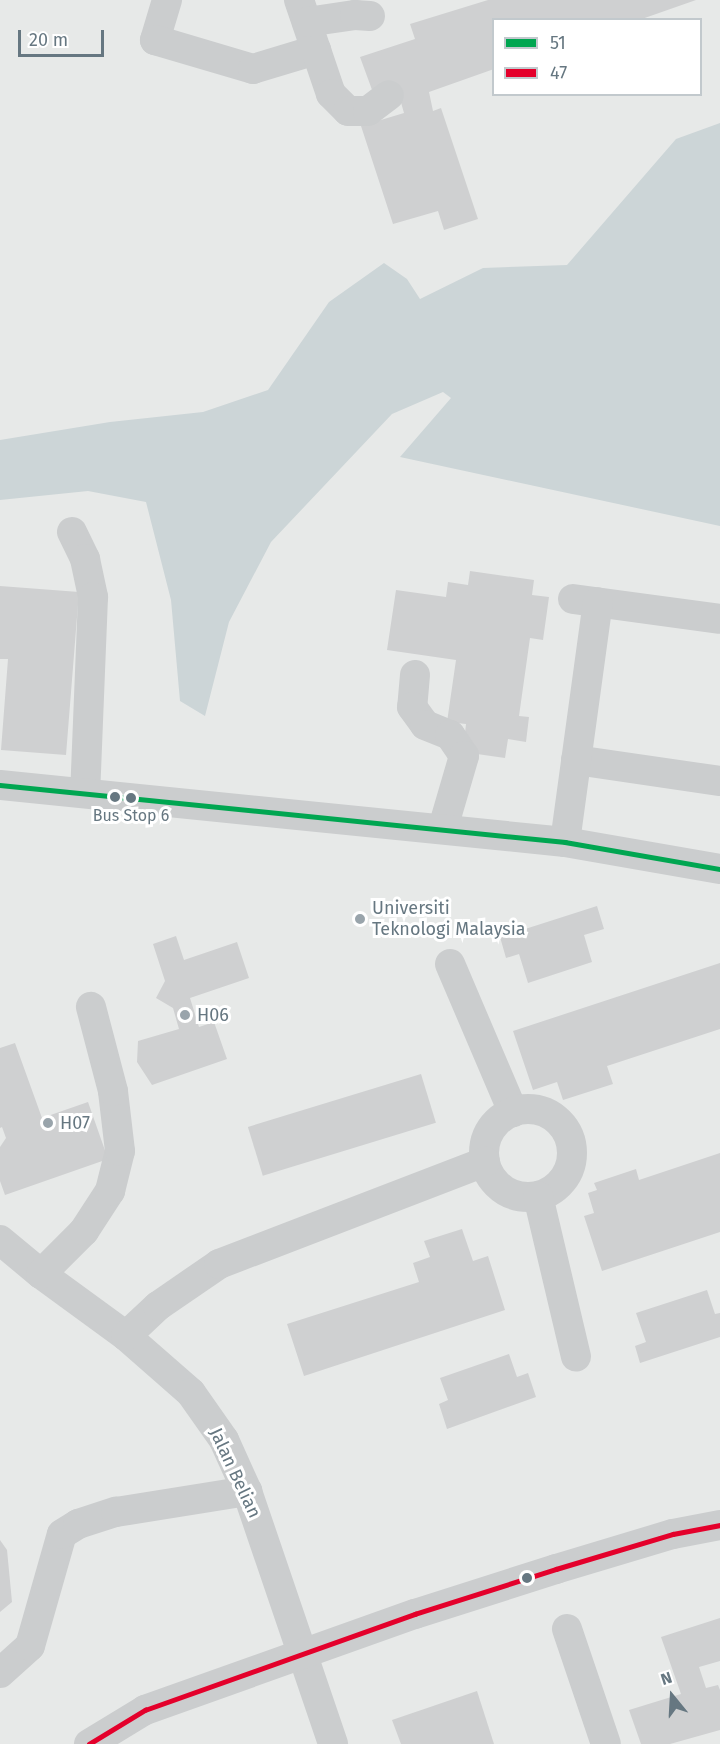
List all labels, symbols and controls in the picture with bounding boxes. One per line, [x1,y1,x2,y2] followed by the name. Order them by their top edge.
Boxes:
[21,18,106,56] scale bar
[492,18,702,96] legend
[29,29,68,51] text: 20 m
[550,32,566,54] text: 51
[550,62,567,84] text: 47
[109,791,121,803] unlabelled marker
[125,792,137,804] marker: Bus Stop 6
[93,806,169,826] place label: Bus Stop 6
[372,898,526,940] place label: Universiti Teknologi Malaysia
[353,912,367,926] marker: Universiti Teknologi Malaysia
[197,1004,229,1026] place label: H06
[178,1008,192,1022] marker: H06
[60,1112,90,1134] place label: H07
[41,1116,55,1130] marker: H07
[205,1425,265,1521] street label: Jalan Belian
[521,1572,533,1584] unlabelled marker
[642,1666,702,1726] north arrow
[658,1668,674,1689] text: N

